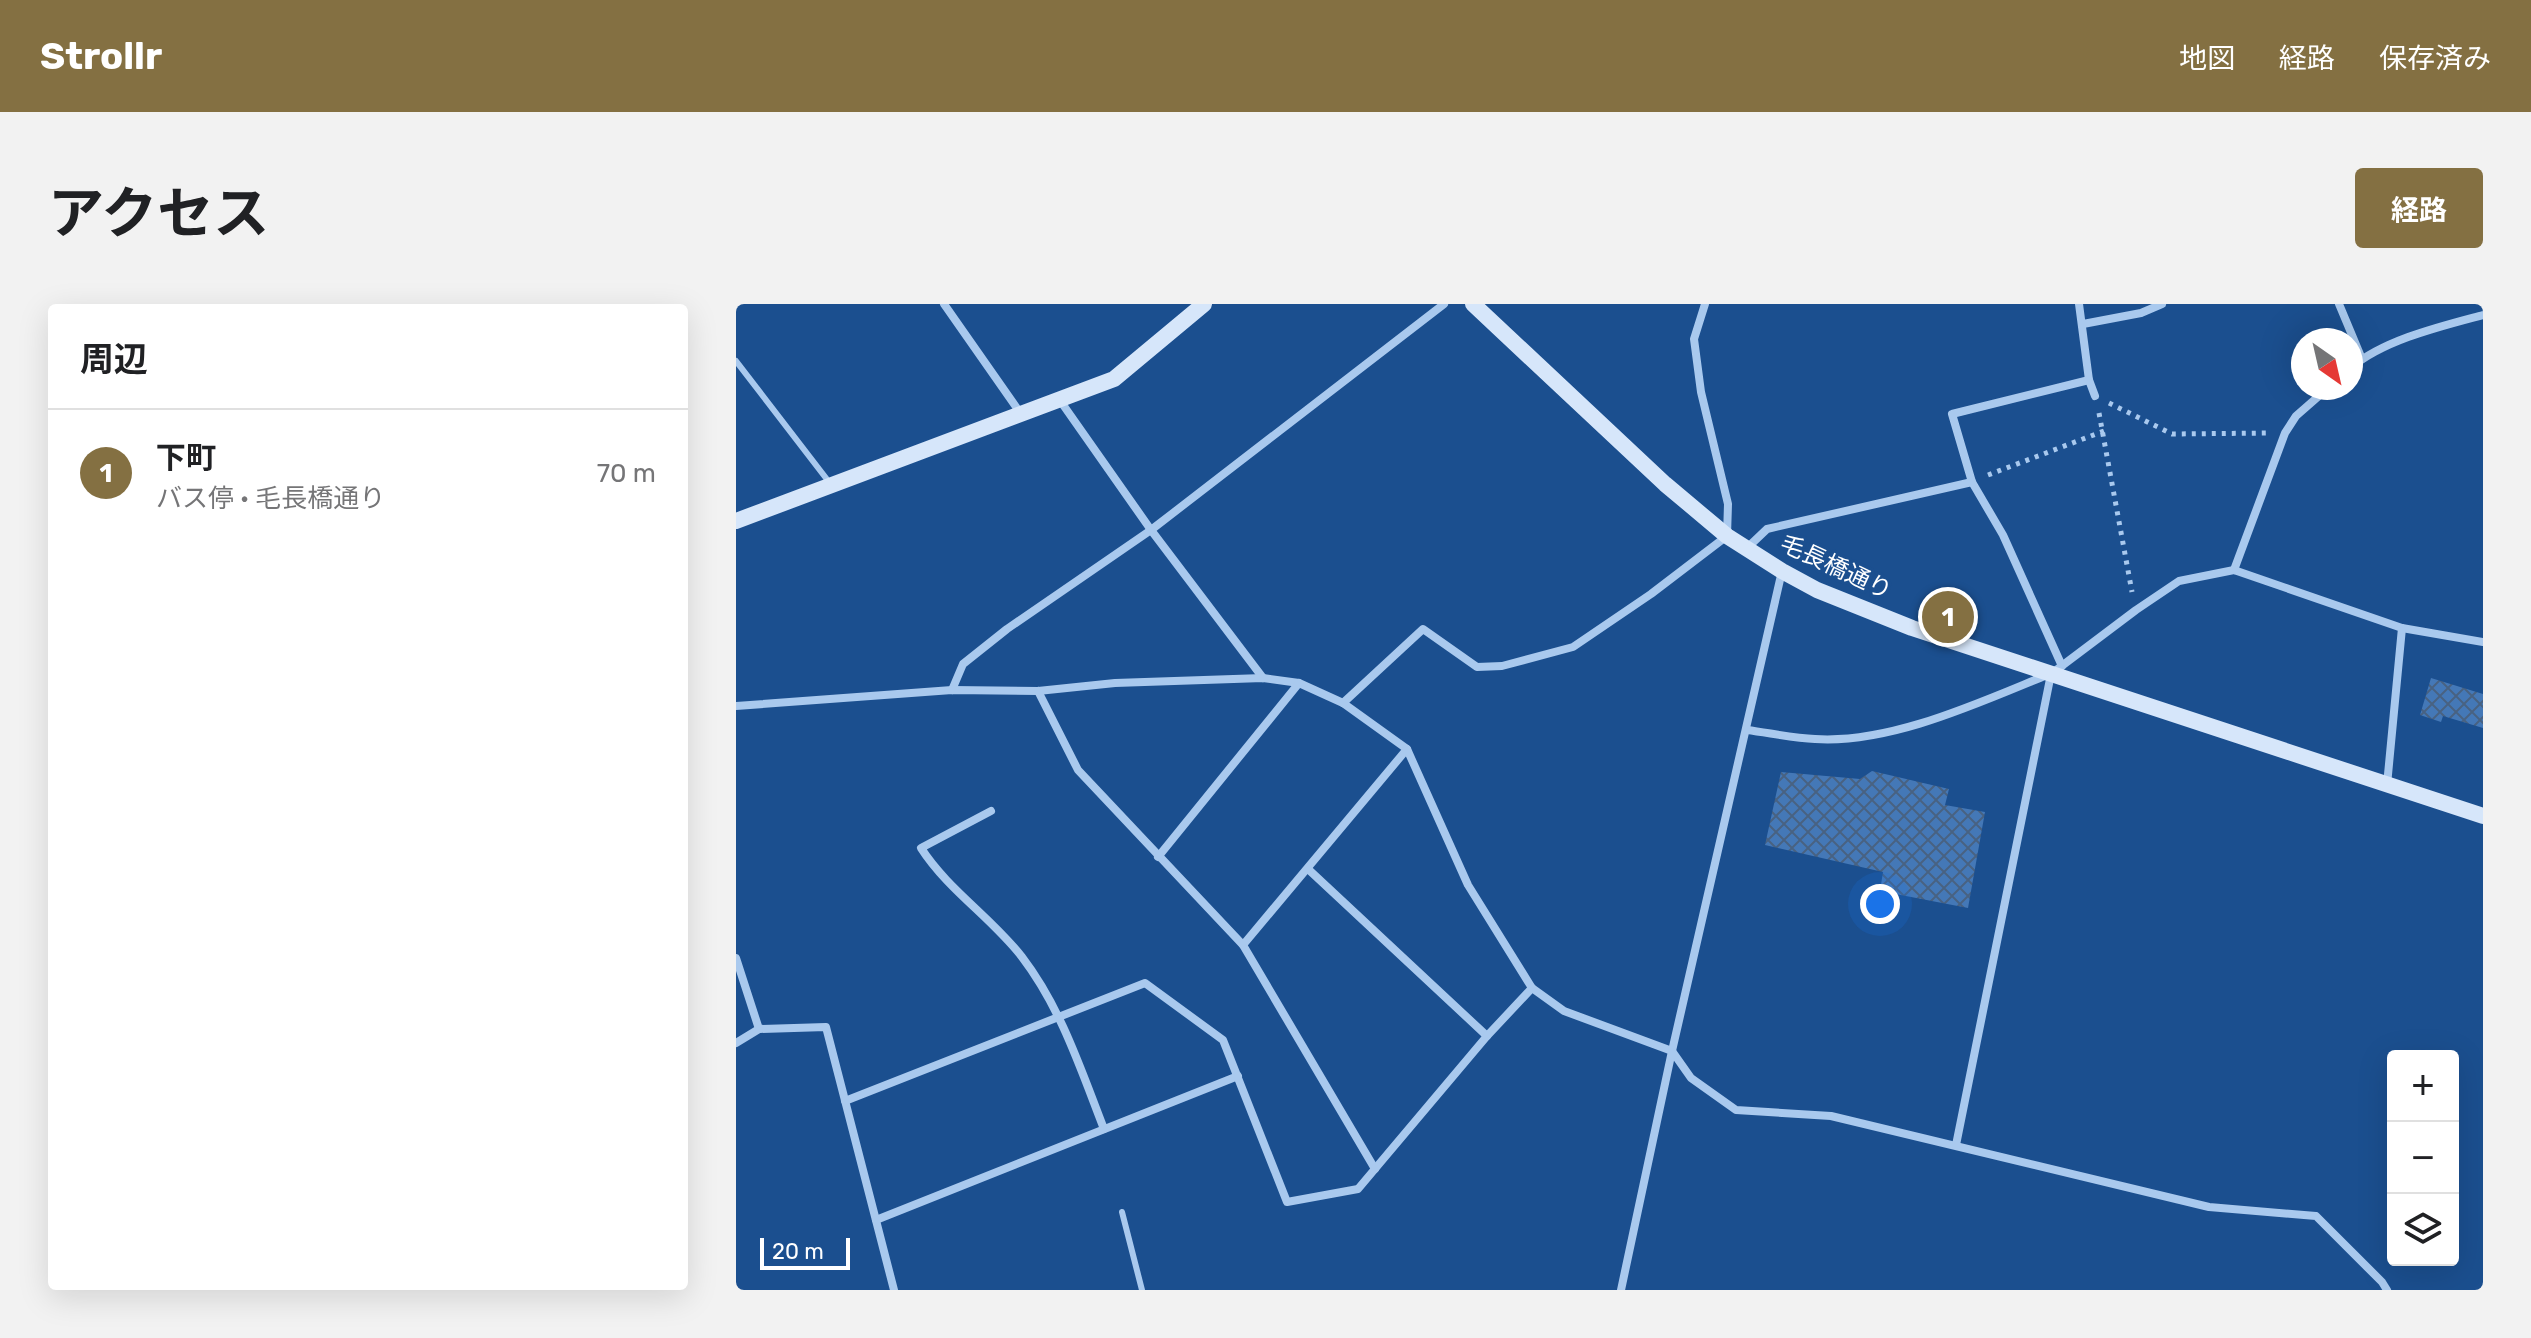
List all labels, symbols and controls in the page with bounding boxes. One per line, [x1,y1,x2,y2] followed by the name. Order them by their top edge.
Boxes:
[40,33,162,79] text: Strollr
[2179,42,2235,75] text: 地図
[2279,42,2335,75] text: 経路
[2379,42,2491,75] text: 保存済み
[2355,168,2483,248] button: 経路
[48,181,269,247] text: アクセス
[2291,328,2363,400] north arrow
[80,339,148,380] text: 周辺
[156,440,216,476] text: 下町
[100,458,112,489] text: 1
[597,458,656,489] text: 70 m
[156,483,385,514] text: バス停 · 毛長橋通り
[1776,529,1896,605] street label: 毛長橋通り
[1922,587,1974,647] pin: 1
[1860,884,1900,924] your location
[2387,1050,2459,1266] map controls
[2387,1050,2459,1122] button: +
[2387,1122,2459,1194] button: −
[2387,1194,2459,1266] button: layers
[760,1234,850,1270] scale bar
[772,1238,824,1265] text: 20 m

